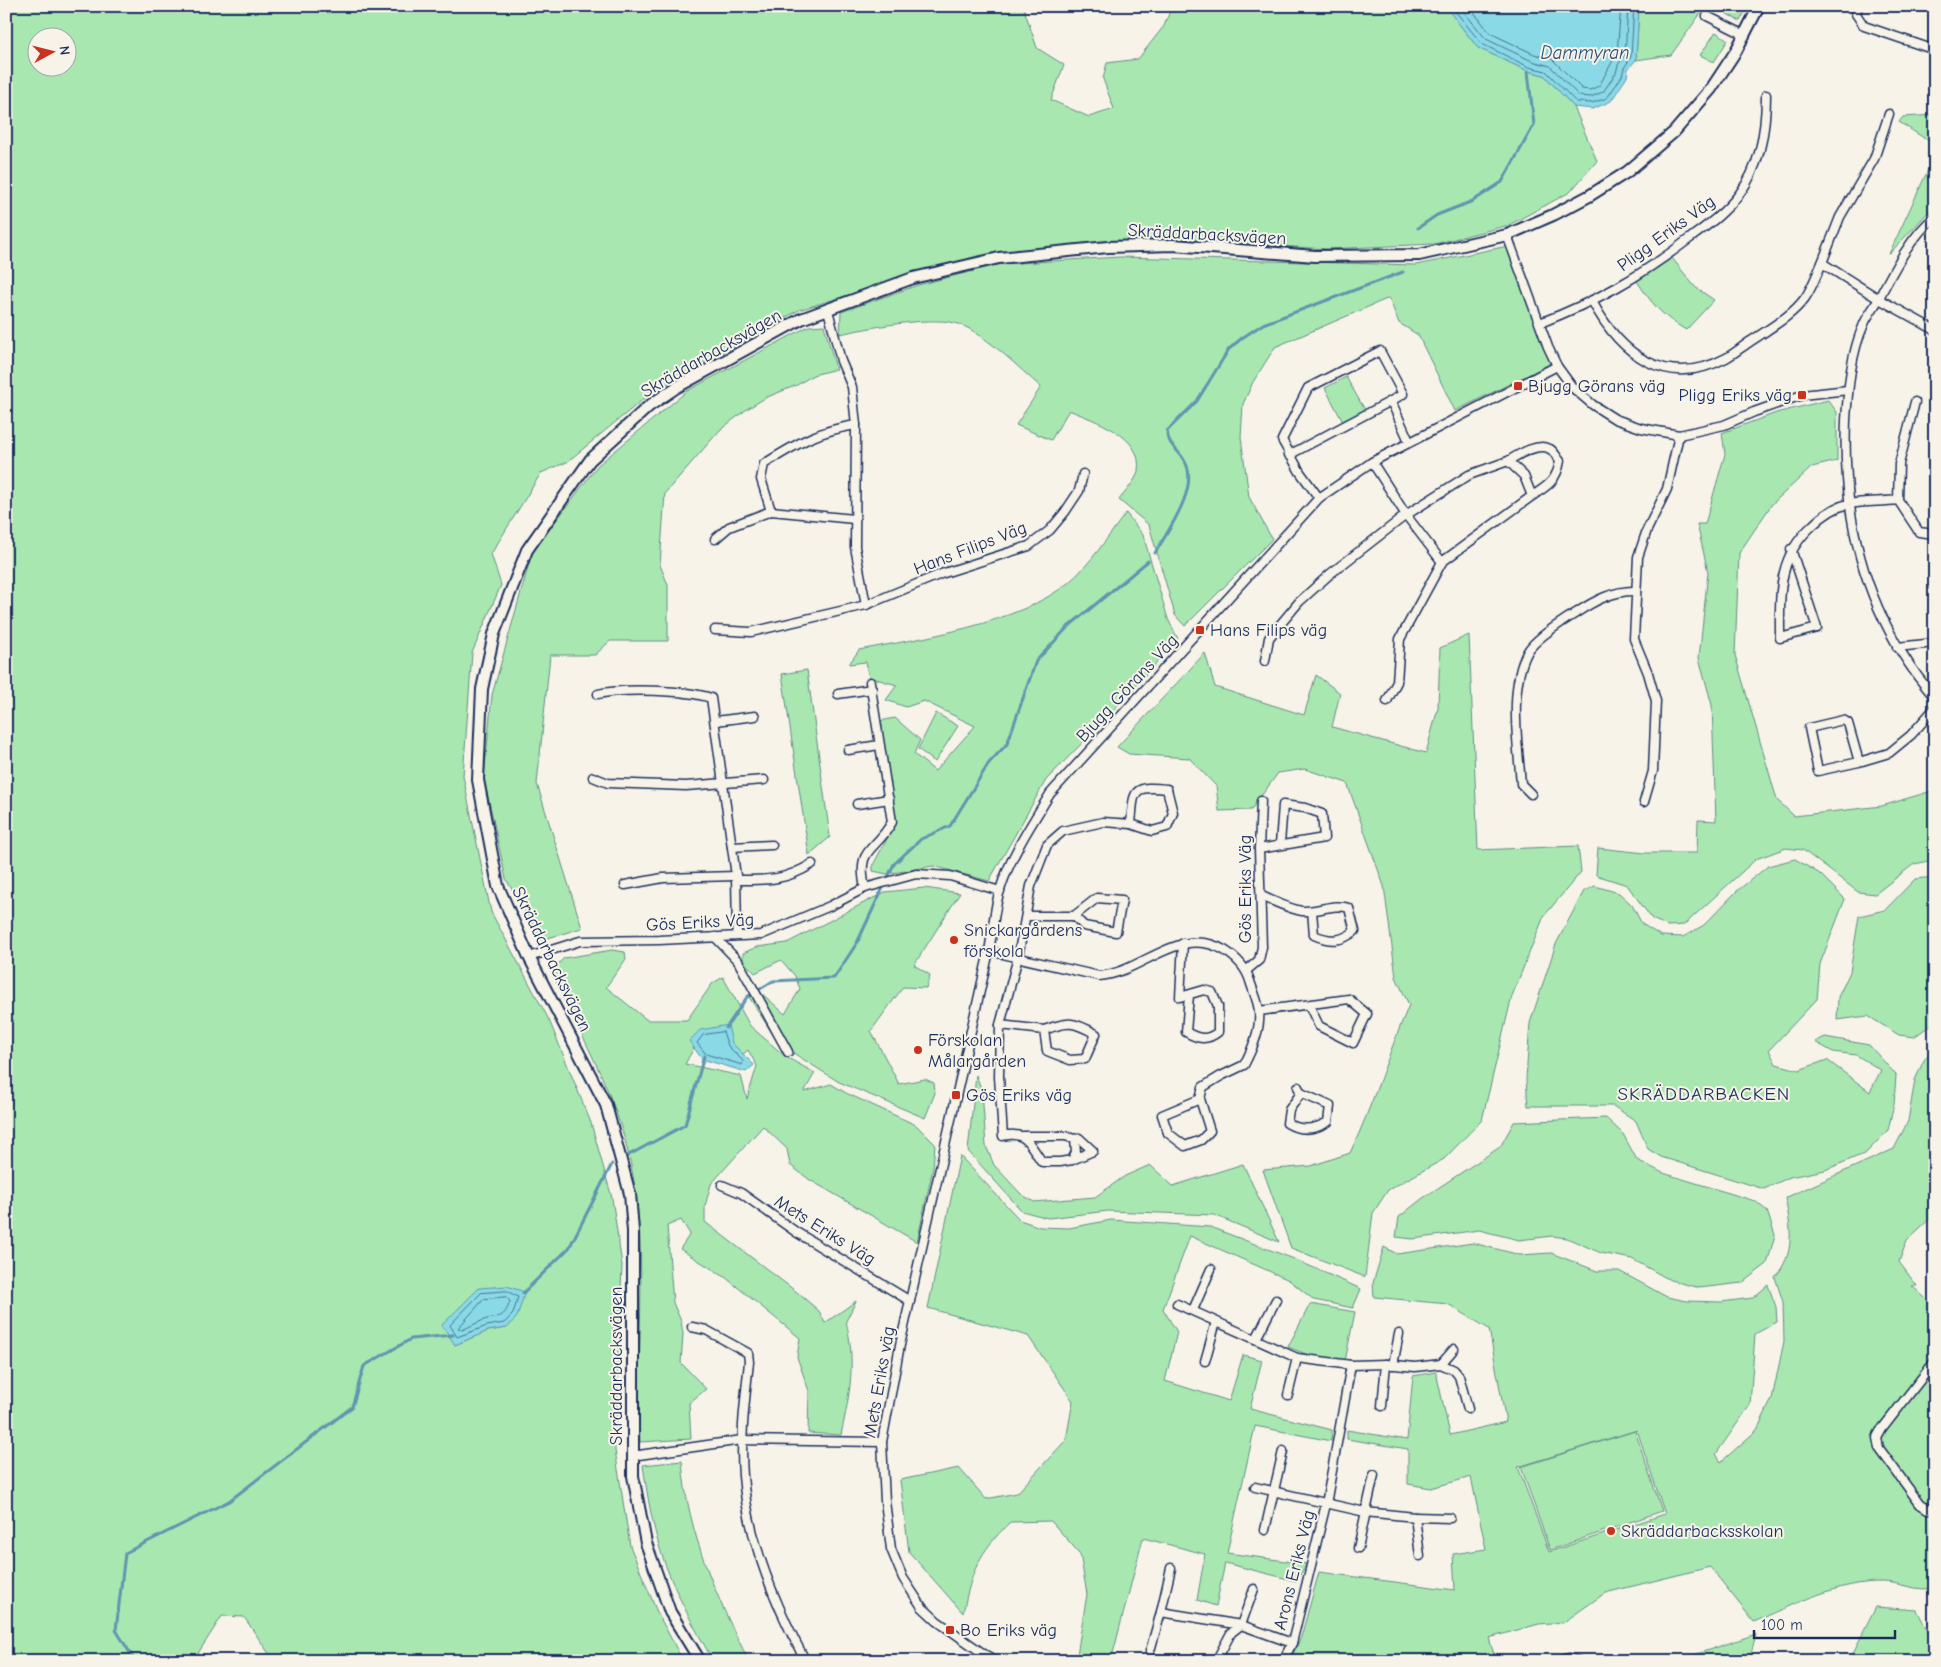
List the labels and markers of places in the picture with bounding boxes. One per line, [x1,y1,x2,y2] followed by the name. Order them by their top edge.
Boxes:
[1528,376,1666,397] place label: Bjugg Görans väg
[1512,380,1524,392] marker: Bjugg Görans väg
[1679,385,1792,406] place label: Pligg Eriks väg
[1796,389,1808,401] marker: Pligg Eriks väg
[1210,620,1327,641] place label: Hans Filips väg
[1194,624,1206,636] marker: Hans Filips väg
[963,920,1082,962] place label: Snickargårdens förskola
[948,934,960,946] marker: Snickargårdens förskola
[928,1030,1026,1072] place label: Förskolan Målargården
[912,1044,924,1056] marker: Förskolan Målargården
[966,1085,1072,1106] place label: Gös Eriks väg
[950,1089,962,1101] marker: Gös Eriks väg
[1621,1521,1783,1542] place label: Skräddarbacksskolan
[1605,1525,1617,1537] marker: Skräddarbacksskolan
[960,1620,1057,1641] place label: Bo Eriks väg
[944,1624,956,1636] marker: Bo Eriks väg

